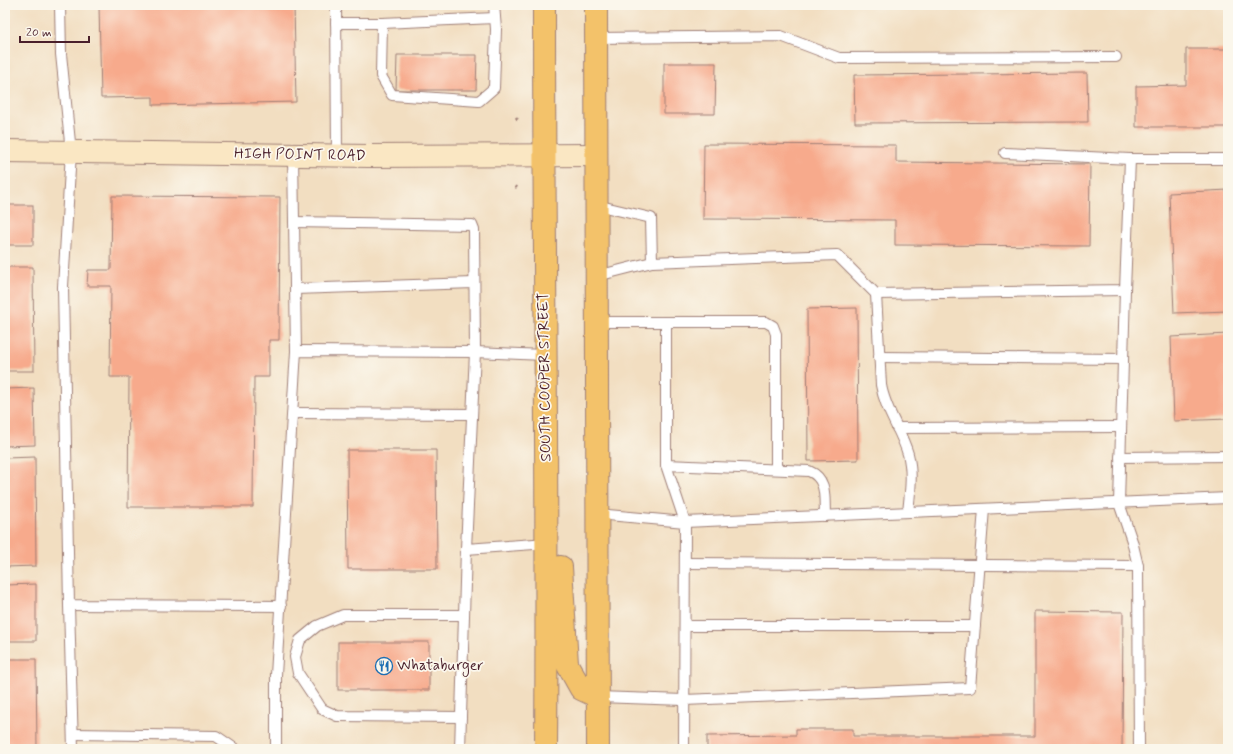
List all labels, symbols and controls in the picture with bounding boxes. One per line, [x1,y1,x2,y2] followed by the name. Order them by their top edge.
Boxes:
[20,18,89,44] scale bar
[26,25,52,41] text: 20 m
[234,144,366,166] street label: HIGH POINT ROAD
[534,292,556,462] street label: SOUTH COOPER STREET
[374,656,394,676] restaurant icon: Whataburger
[397,656,484,677] place label: Whataburger

